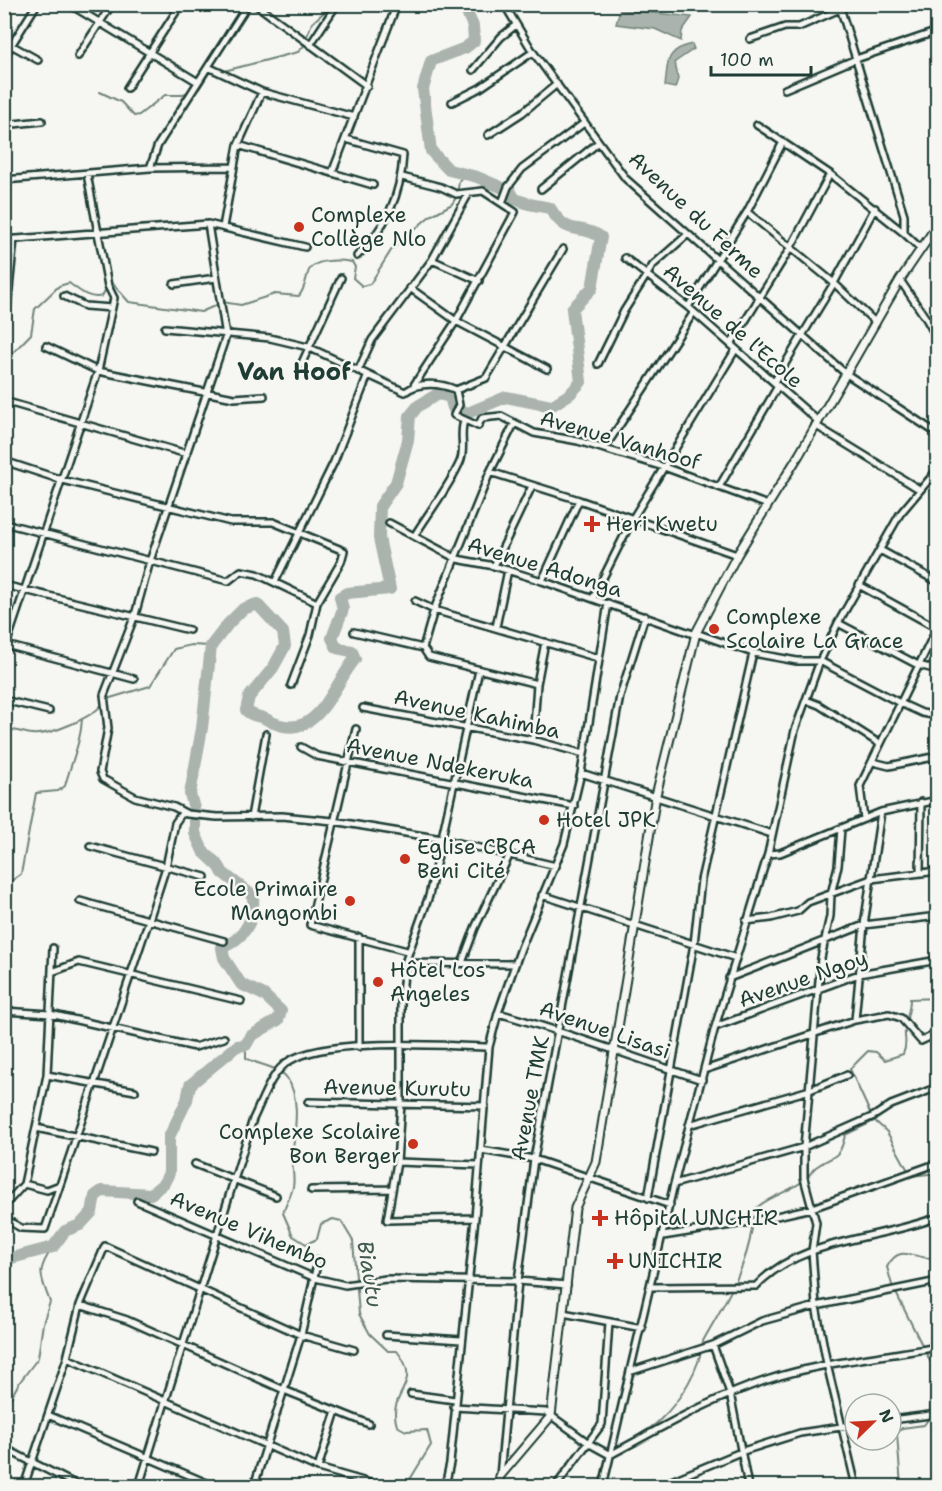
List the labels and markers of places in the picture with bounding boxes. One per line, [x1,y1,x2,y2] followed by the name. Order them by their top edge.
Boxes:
[311,201,427,253] place label: Complexe Collège Nlo
[292,220,306,234] marker: Complexe Collège Nlo
[606,510,718,538] place label: Heri Kwetu
[583,515,601,533] marker: Heri Kwetu
[726,603,904,655] place label: Complexe Scolaire La Grace
[707,622,721,636] marker: Complexe Scolaire La Grace
[556,806,656,834] place label: Hotel JPK
[537,813,551,827] marker: Hotel JPK
[417,833,536,885] place label: Eglise CBCA Beni Cité
[398,852,412,866] marker: Eglise CBCA Beni Cité
[193,875,338,927] place label: Ecole Primaire Mangombi
[343,894,357,908] marker: Ecole Primaire Mangombi
[390,956,486,1008] place label: Hôtel Los Angeles
[371,975,385,989] marker: Hôtel Los Angeles
[219,1118,401,1170] place label: Complexe Scolaire Bon Berger
[406,1137,420,1151] marker: Complexe Scolaire Bon Berger
[614,1204,778,1232] place label: Hôpital UNCHIR
[591,1209,609,1227] marker: Hôpital UNCHIR
[628,1247,722,1275] place label: UNICHIR
[606,1252,624,1270] marker: UNICHIR

